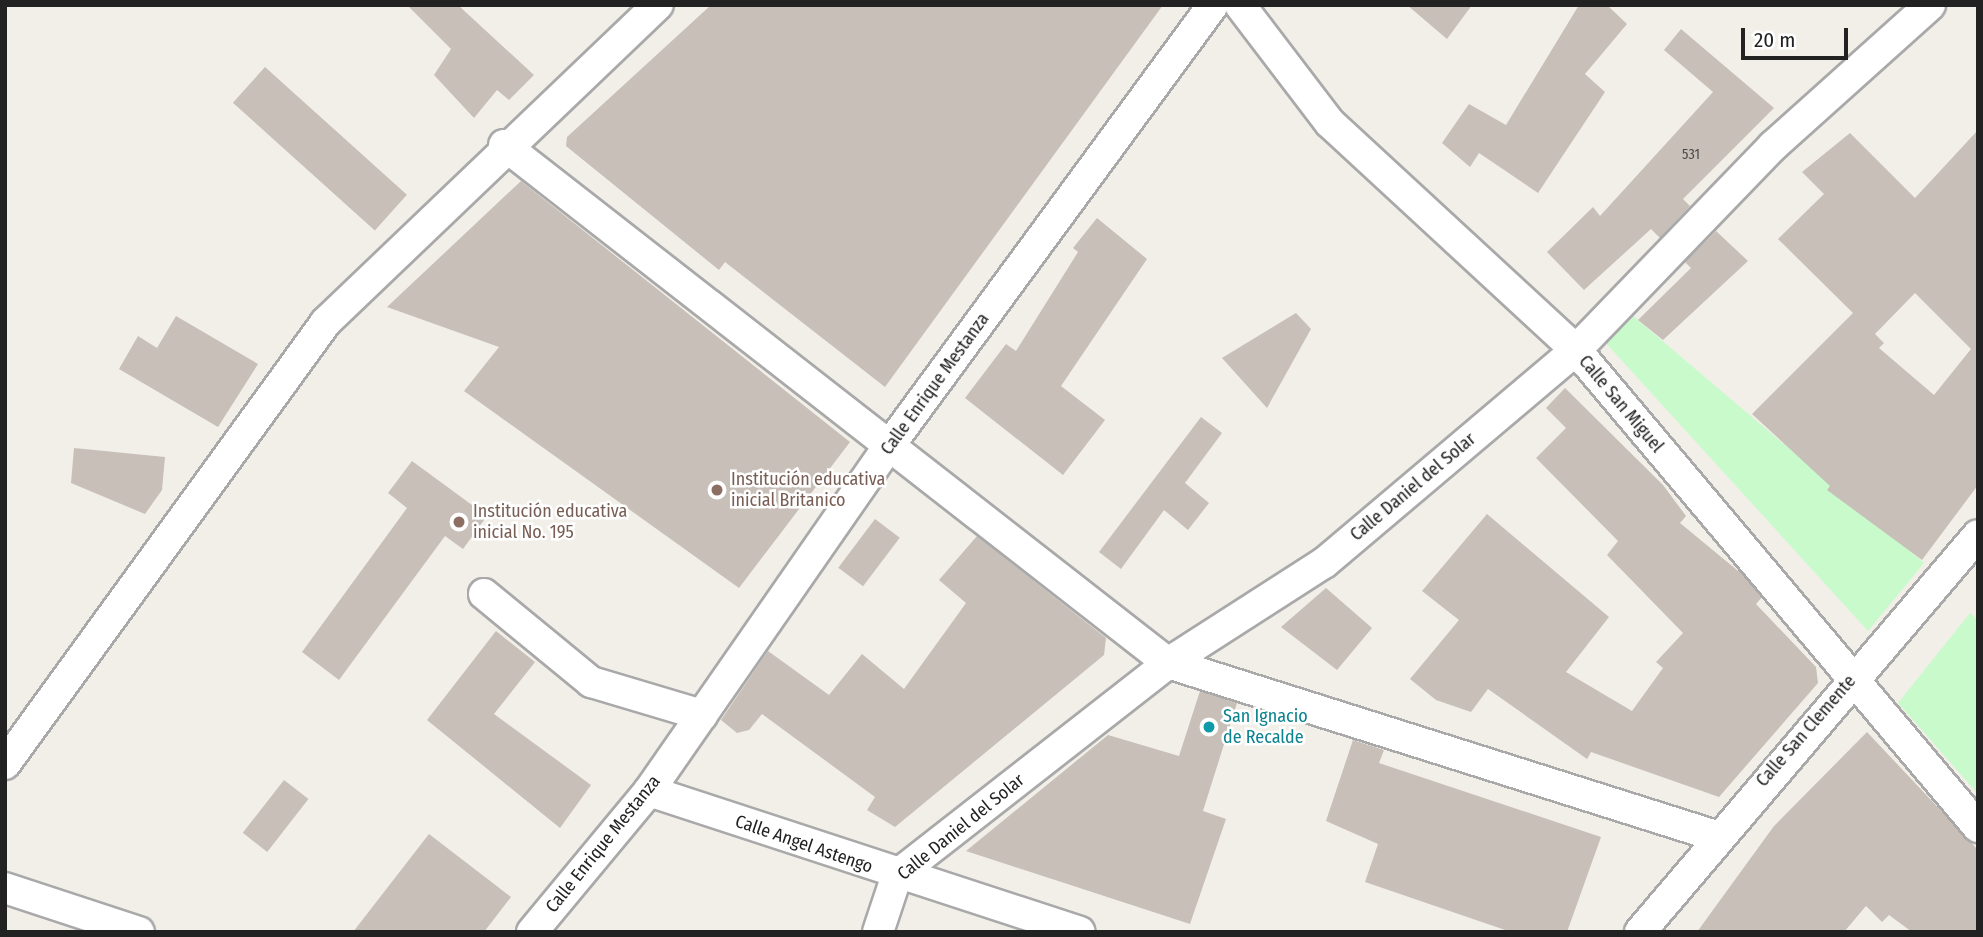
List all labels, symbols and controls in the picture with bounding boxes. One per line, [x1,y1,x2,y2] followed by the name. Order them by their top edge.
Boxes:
[1745,14,1852,58] scale bar
[1754,27,1795,53] text: 20 m
[1682,147,1700,163] house number: 531
[876,309,994,459] street label: Calle Enrique Mestanza
[1574,351,1668,457] street label: Calle San Miguel
[1346,428,1480,546] street label: Calle Daniel del Solar
[731,469,885,512] place label: Institución educativa inicial Britanico
[709,482,725,498] marker: Institución educativa inicial Britanico
[473,501,627,544] place label: Institución educativa inicial No. 195
[451,514,467,530] marker: Institución educativa inicial No. 195
[1752,671,1860,791] street label: Calle San Clemente
[1223,706,1308,748] place label: San Ignacio de Recalde
[1201,719,1217,735] marker: San Ignacio de Recalde
[893,769,1029,885] street label: Calle Daniel del Solar
[541,771,665,917] street label: Calle Enrique Mestanza
[732,810,876,878] street label: Calle Angel Astengo

